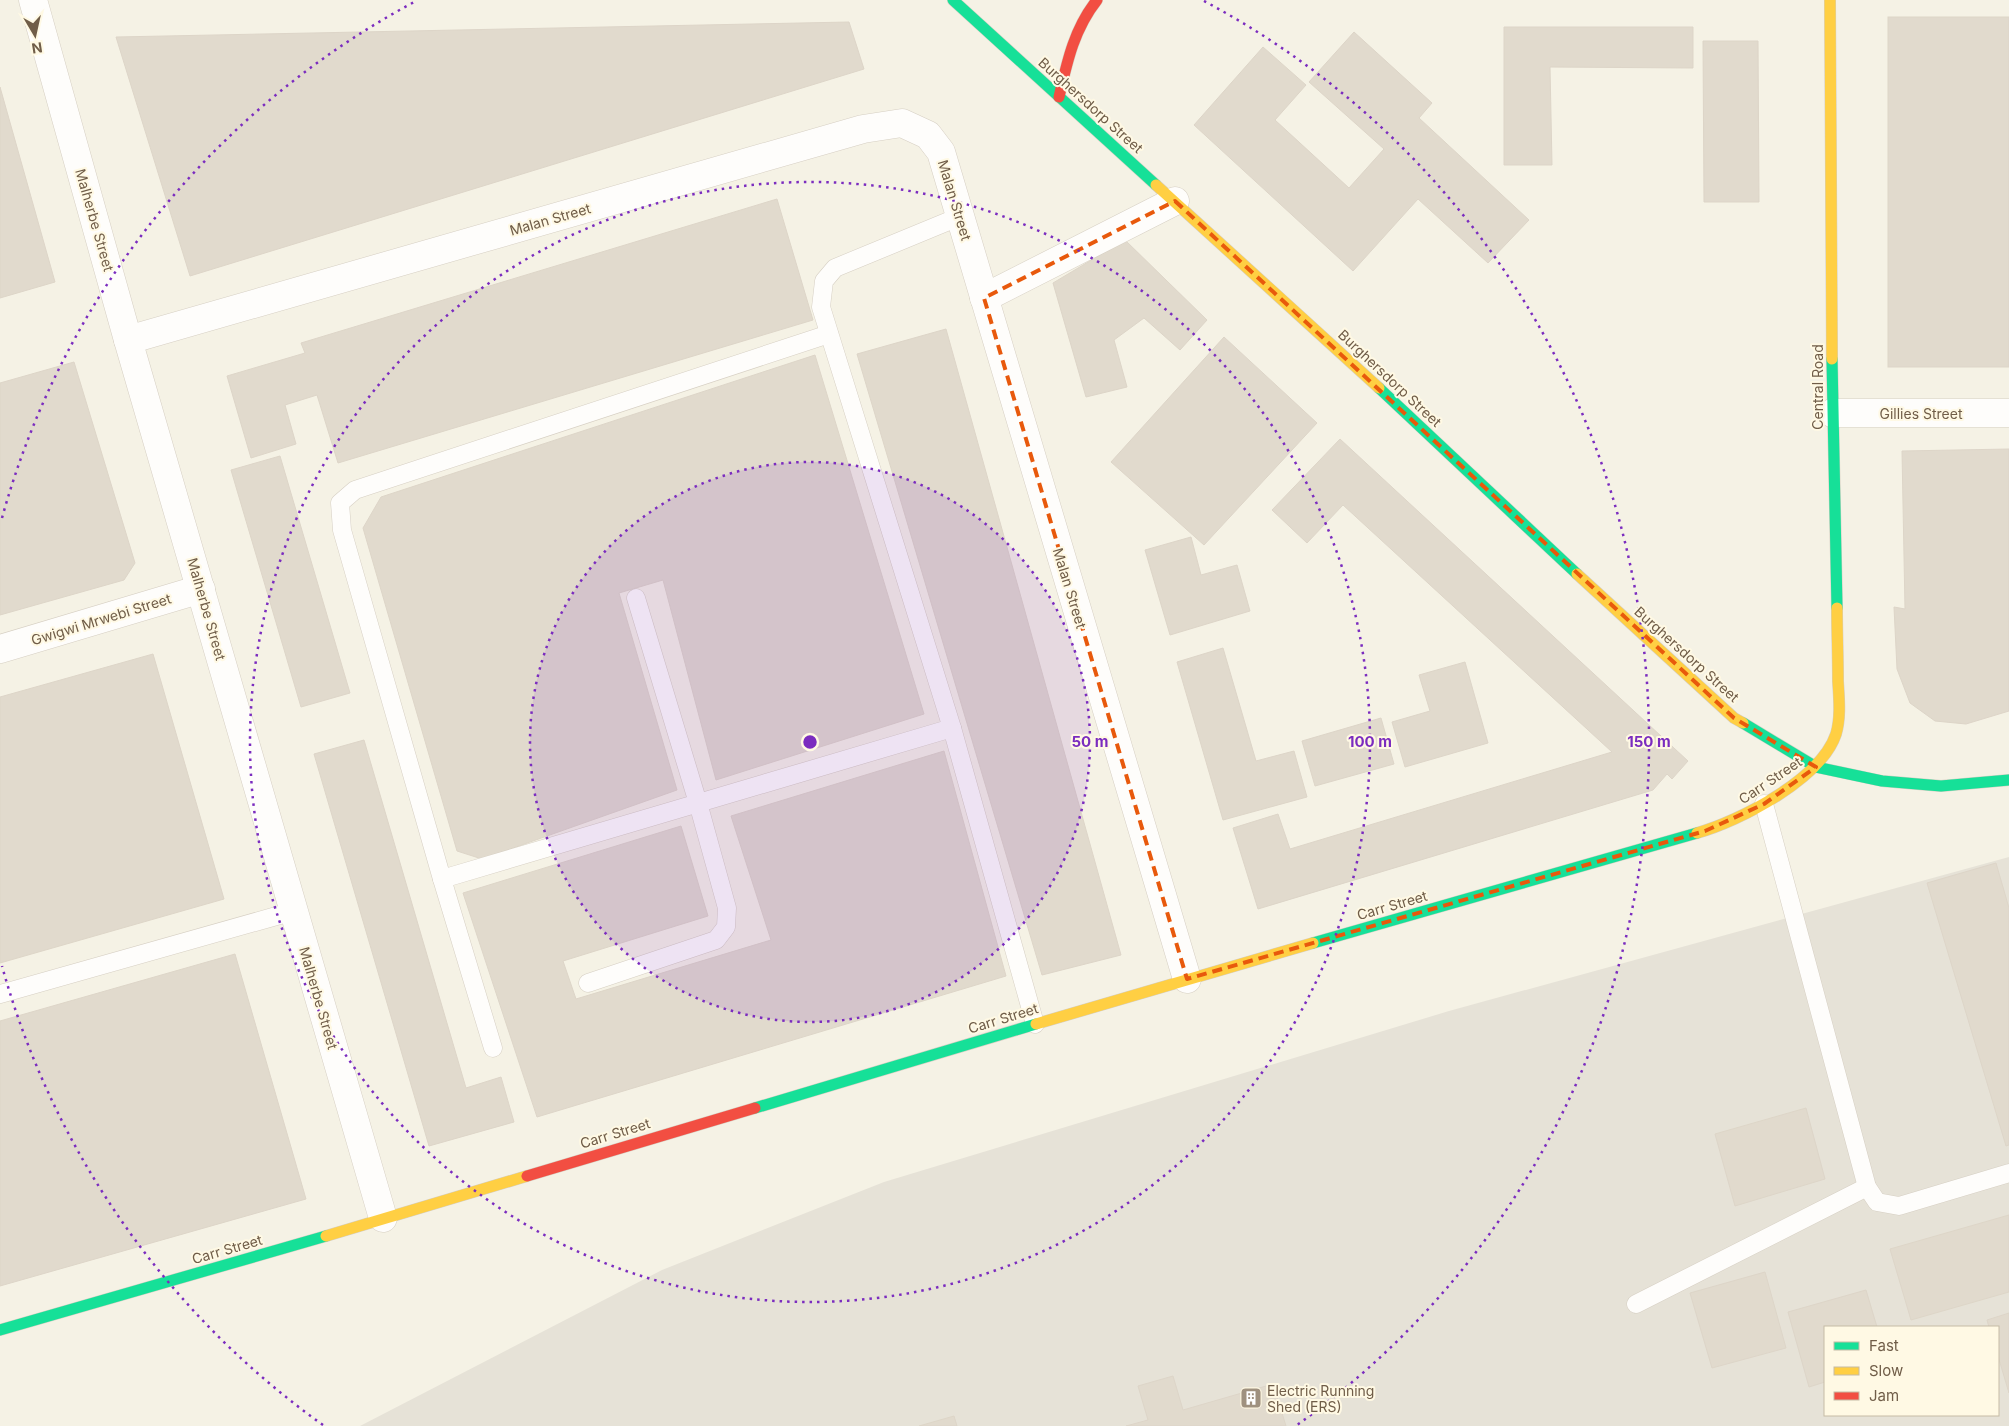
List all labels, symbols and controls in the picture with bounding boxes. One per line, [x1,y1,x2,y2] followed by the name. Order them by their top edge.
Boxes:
[10,10,60,60] north arrow
[31,39,44,58] text: N
[1035,54,1147,157] street label: Burghersdorp Street
[935,158,975,243] street label: Malan Street
[72,167,118,274] street label: Malherbe Street
[508,199,593,239] street label: Malan Street
[1335,326,1445,430] street label: Burghersdorp Street
[1809,344,1826,430] street label: Central Road
[1879,405,1963,422] street label: Gillies Street
[1050,546,1090,631] street label: Malan Street
[184,556,230,663] street label: Malherbe Street
[29,589,173,648] street label: Gwigwi Mrwebi Street
[1631,603,1743,706] street label: Burghersdorp Street
[1072,732,1108,751] text: 50 m
[1348,732,1392,751] text: 100 m
[1627,732,1671,751] text: 150 m
[801,733,819,751] centre of rings
[1735,753,1805,807] street label: Carr Street
[1355,887,1429,923] street label: Carr Street
[296,945,342,1052] street label: Malherbe Street
[966,999,1040,1037] street label: Carr Street
[578,1114,652,1152] street label: Carr Street
[190,1231,264,1267] street label: Carr Street
[1824,1326,1999,1416] legend
[1869,1336,1899,1355] text: Fast
[1869,1361,1903,1380] text: Slow
[1267,1382,1374,1415] place label: Electric Running Shed (ERS)
[1239,1386,1263,1410] building icon: Electric Running Shed (ERS)
[1869,1386,1899,1405] text: Jam

